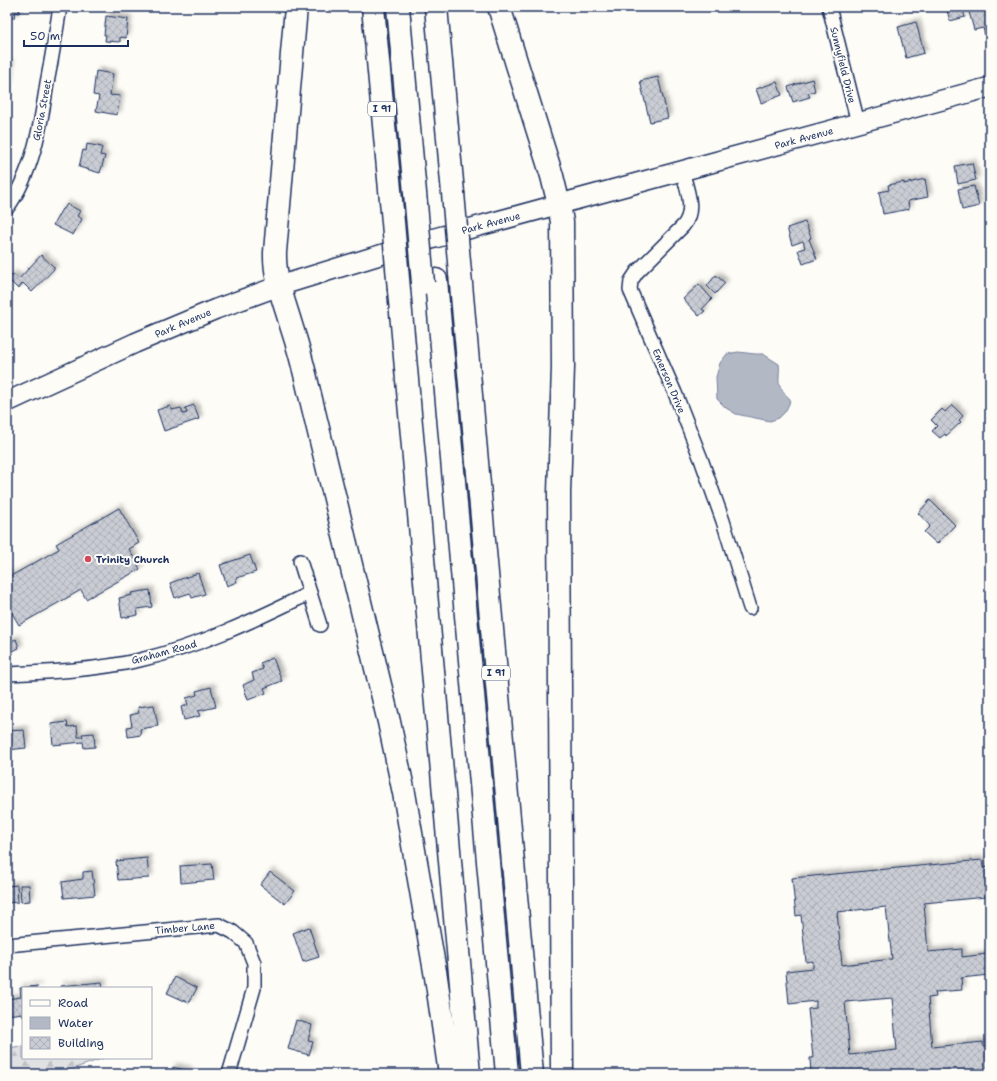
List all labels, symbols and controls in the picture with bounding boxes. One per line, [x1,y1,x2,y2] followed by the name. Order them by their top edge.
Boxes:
[24,22,128,48] scale bar
[827,26,859,105] street label: Sunnyfield Drive
[30,28,60,44] text: 50 m
[30,78,54,142] street label: Gloria Street
[368,102,396,116] road number: I 91
[773,124,835,152] street label: Park Avenue
[460,209,522,237] street label: Park Avenue
[153,305,214,341] street label: Park Avenue
[649,347,689,416] street label: Emerson Drive
[96,553,170,566] place label: Trinity Church
[83,554,93,564] marker: Trinity Church
[130,637,199,667] street label: Graham Road
[482,666,510,680] road number: I 91
[154,919,216,937] street label: Timber Lane
[22,987,152,1059] legend
[58,995,89,1011] text: Road
[58,1015,94,1031] text: Water
[58,1035,104,1051] text: Building

